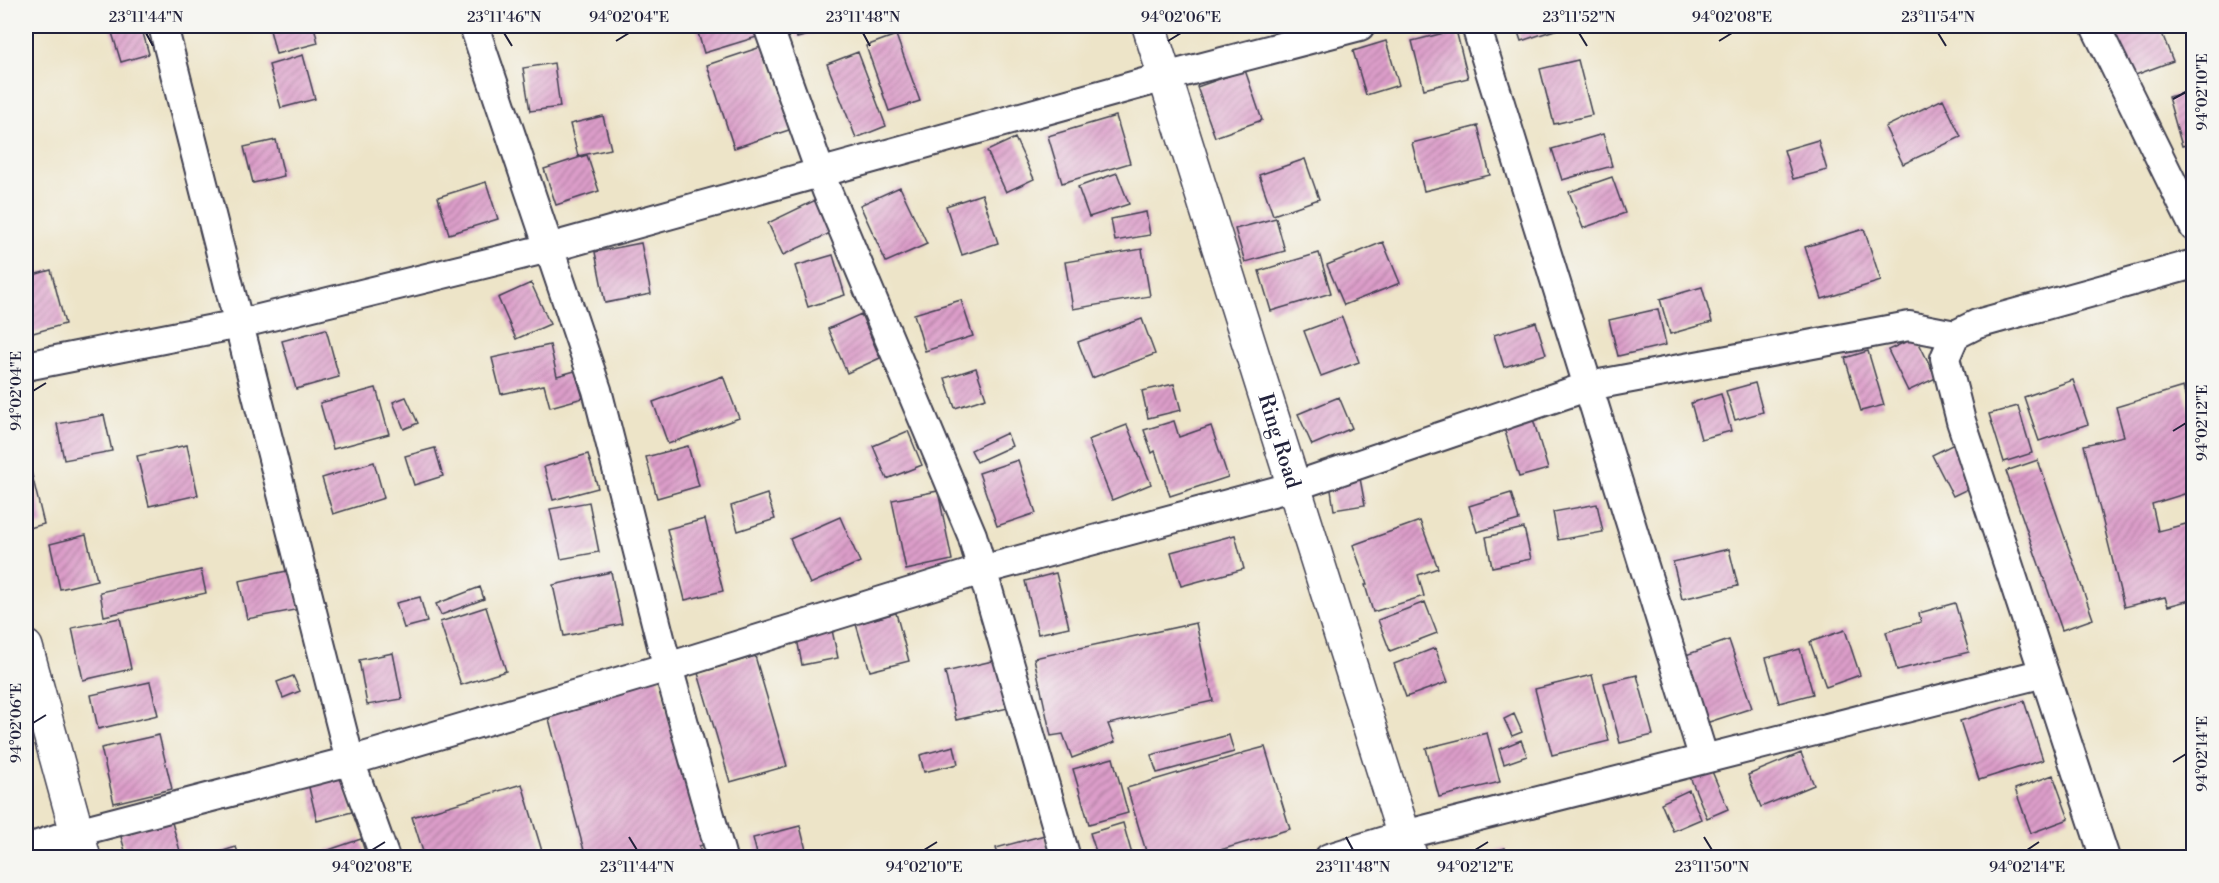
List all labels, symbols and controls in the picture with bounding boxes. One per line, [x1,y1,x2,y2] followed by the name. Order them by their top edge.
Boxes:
[109,8,183,27] text: 23°11'44"N
[467,8,541,27] text: 23°11'46"N
[589,8,669,27] text: 94°02'04"E
[826,8,900,27] text: 23°11'48"N
[1141,8,1221,27] text: 94°02'06"E
[1543,8,1615,27] text: 23°11'52"N
[1692,8,1772,27] text: 94°02'08"E
[1901,8,1975,27] text: 23°11'54"N
[2193,53,2212,131] text: 94°02'10"E
[7,351,26,431] text: 94°02'04"E
[2193,385,2212,461] text: 94°02'12"E
[1252,391,1306,492] street label: Ring Road
[7,683,26,763] text: 94°02'06"E
[2193,716,2212,792] text: 94°02'14"E
[332,858,412,877] text: 94°02'08"E
[600,858,674,877] text: 23°11'44"N
[885,858,963,877] text: 94°02'10"E
[1316,858,1390,877] text: 23°11'48"N
[1437,858,1513,877] text: 94°02'12"E
[1675,858,1749,877] text: 23°11'50"N
[1989,858,2065,877] text: 94°02'14"E

